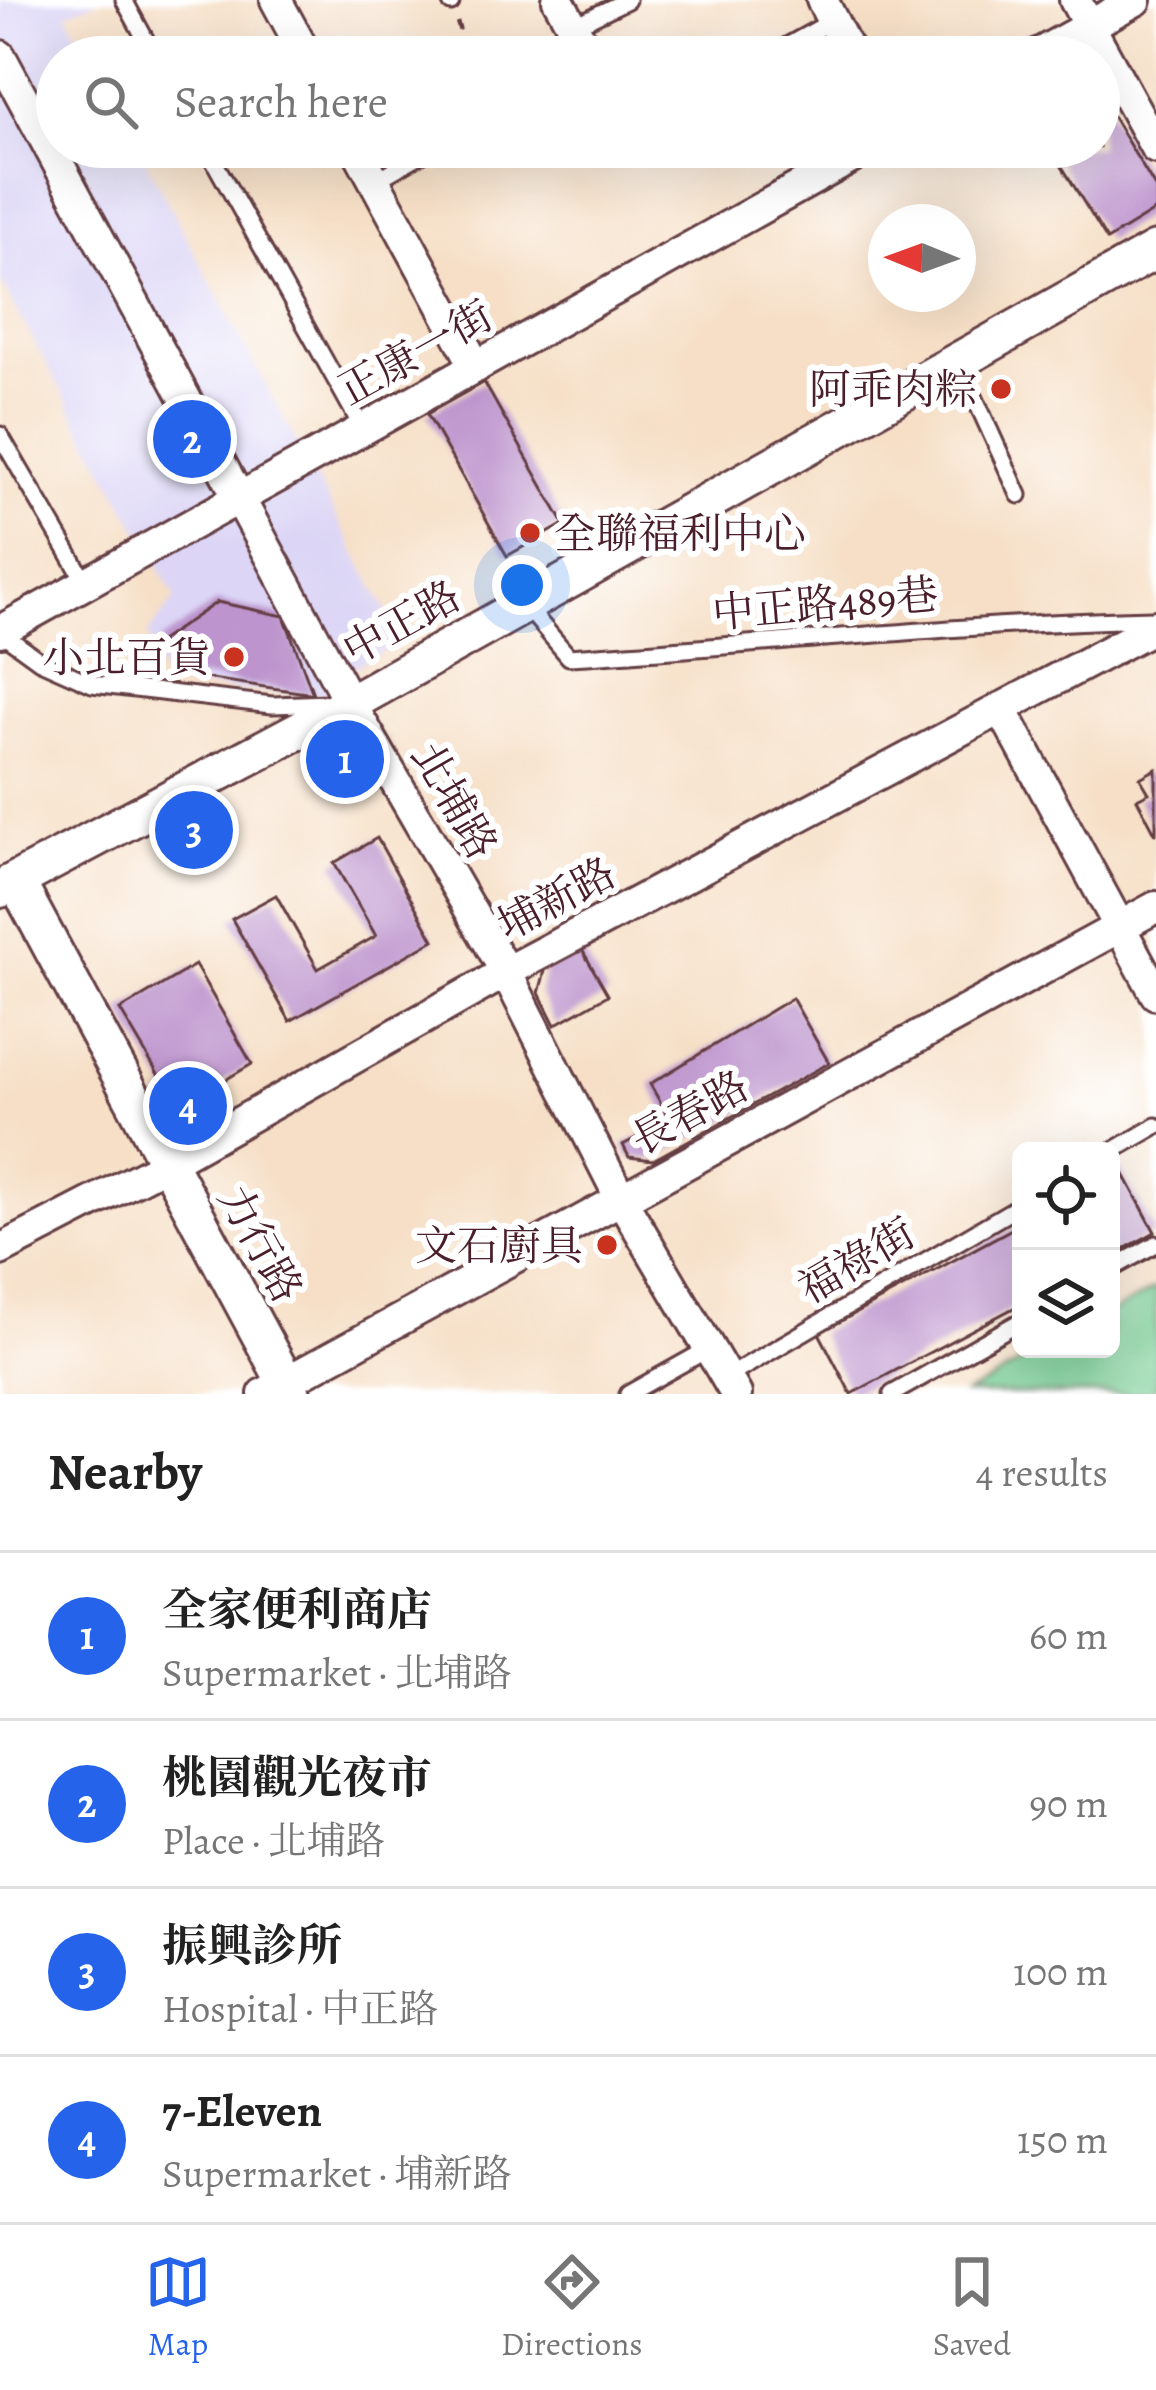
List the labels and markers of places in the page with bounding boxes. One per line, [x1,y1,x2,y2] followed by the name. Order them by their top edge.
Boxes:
[809,361,977,418] place label: 阿乖肉粽
[988,376,1014,402] marker: 阿乖肉粽
[153,394,231,484] pin: 2
[554,505,806,562] place label: 全聯福利中心
[517,520,543,546] marker: 全聯福利中心
[42,629,210,686] place label: 小北百貨
[221,644,247,670] marker: 小北百貨
[306,714,384,804] pin: 1
[155,785,233,875] pin: 3
[149,1061,227,1151] pin: 4
[415,1217,583,1274] place label: 文石廚具
[594,1232,620,1258] marker: 文石廚具

